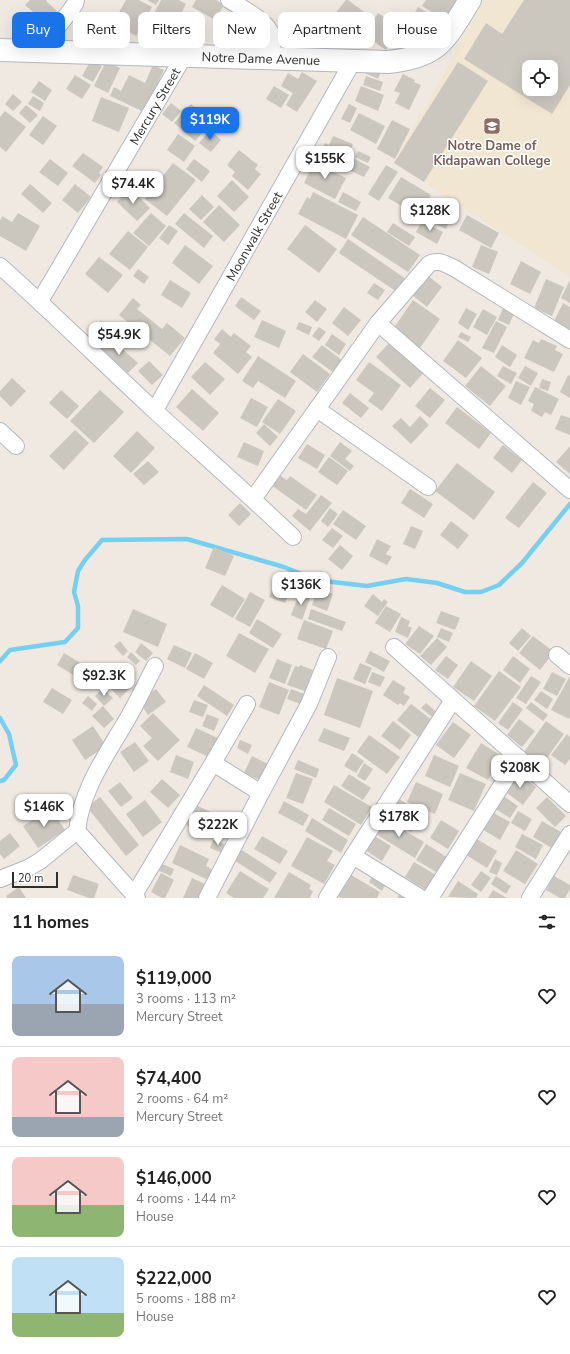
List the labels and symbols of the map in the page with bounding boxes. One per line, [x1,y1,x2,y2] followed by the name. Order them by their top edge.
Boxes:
[201,48,320,70] street label: Notre Dame Avenue
[126,64,185,149] street label: Mercury Street
[182,107,238,141] pin: $119K
[482,116,502,136] school or university icon: Notre Dame of Kidapawan College
[434,137,550,170] place label: Notre Dame of Kidapawan College
[297,146,353,180] pin: $155K
[100,171,166,205] pin: $74.4K
[222,188,287,284] street label: Moonwalk Street
[402,198,458,232] pin: $128K
[86,322,152,356] pin: $54.9K
[273,572,329,606] pin: $136K
[71,663,137,697] pin: $92.3K
[492,755,548,789] pin: $208K
[16,794,72,828] pin: $146K
[371,804,427,838] pin: $178K
[190,812,246,846] pin: $222K
[12,870,58,889] scale bar

